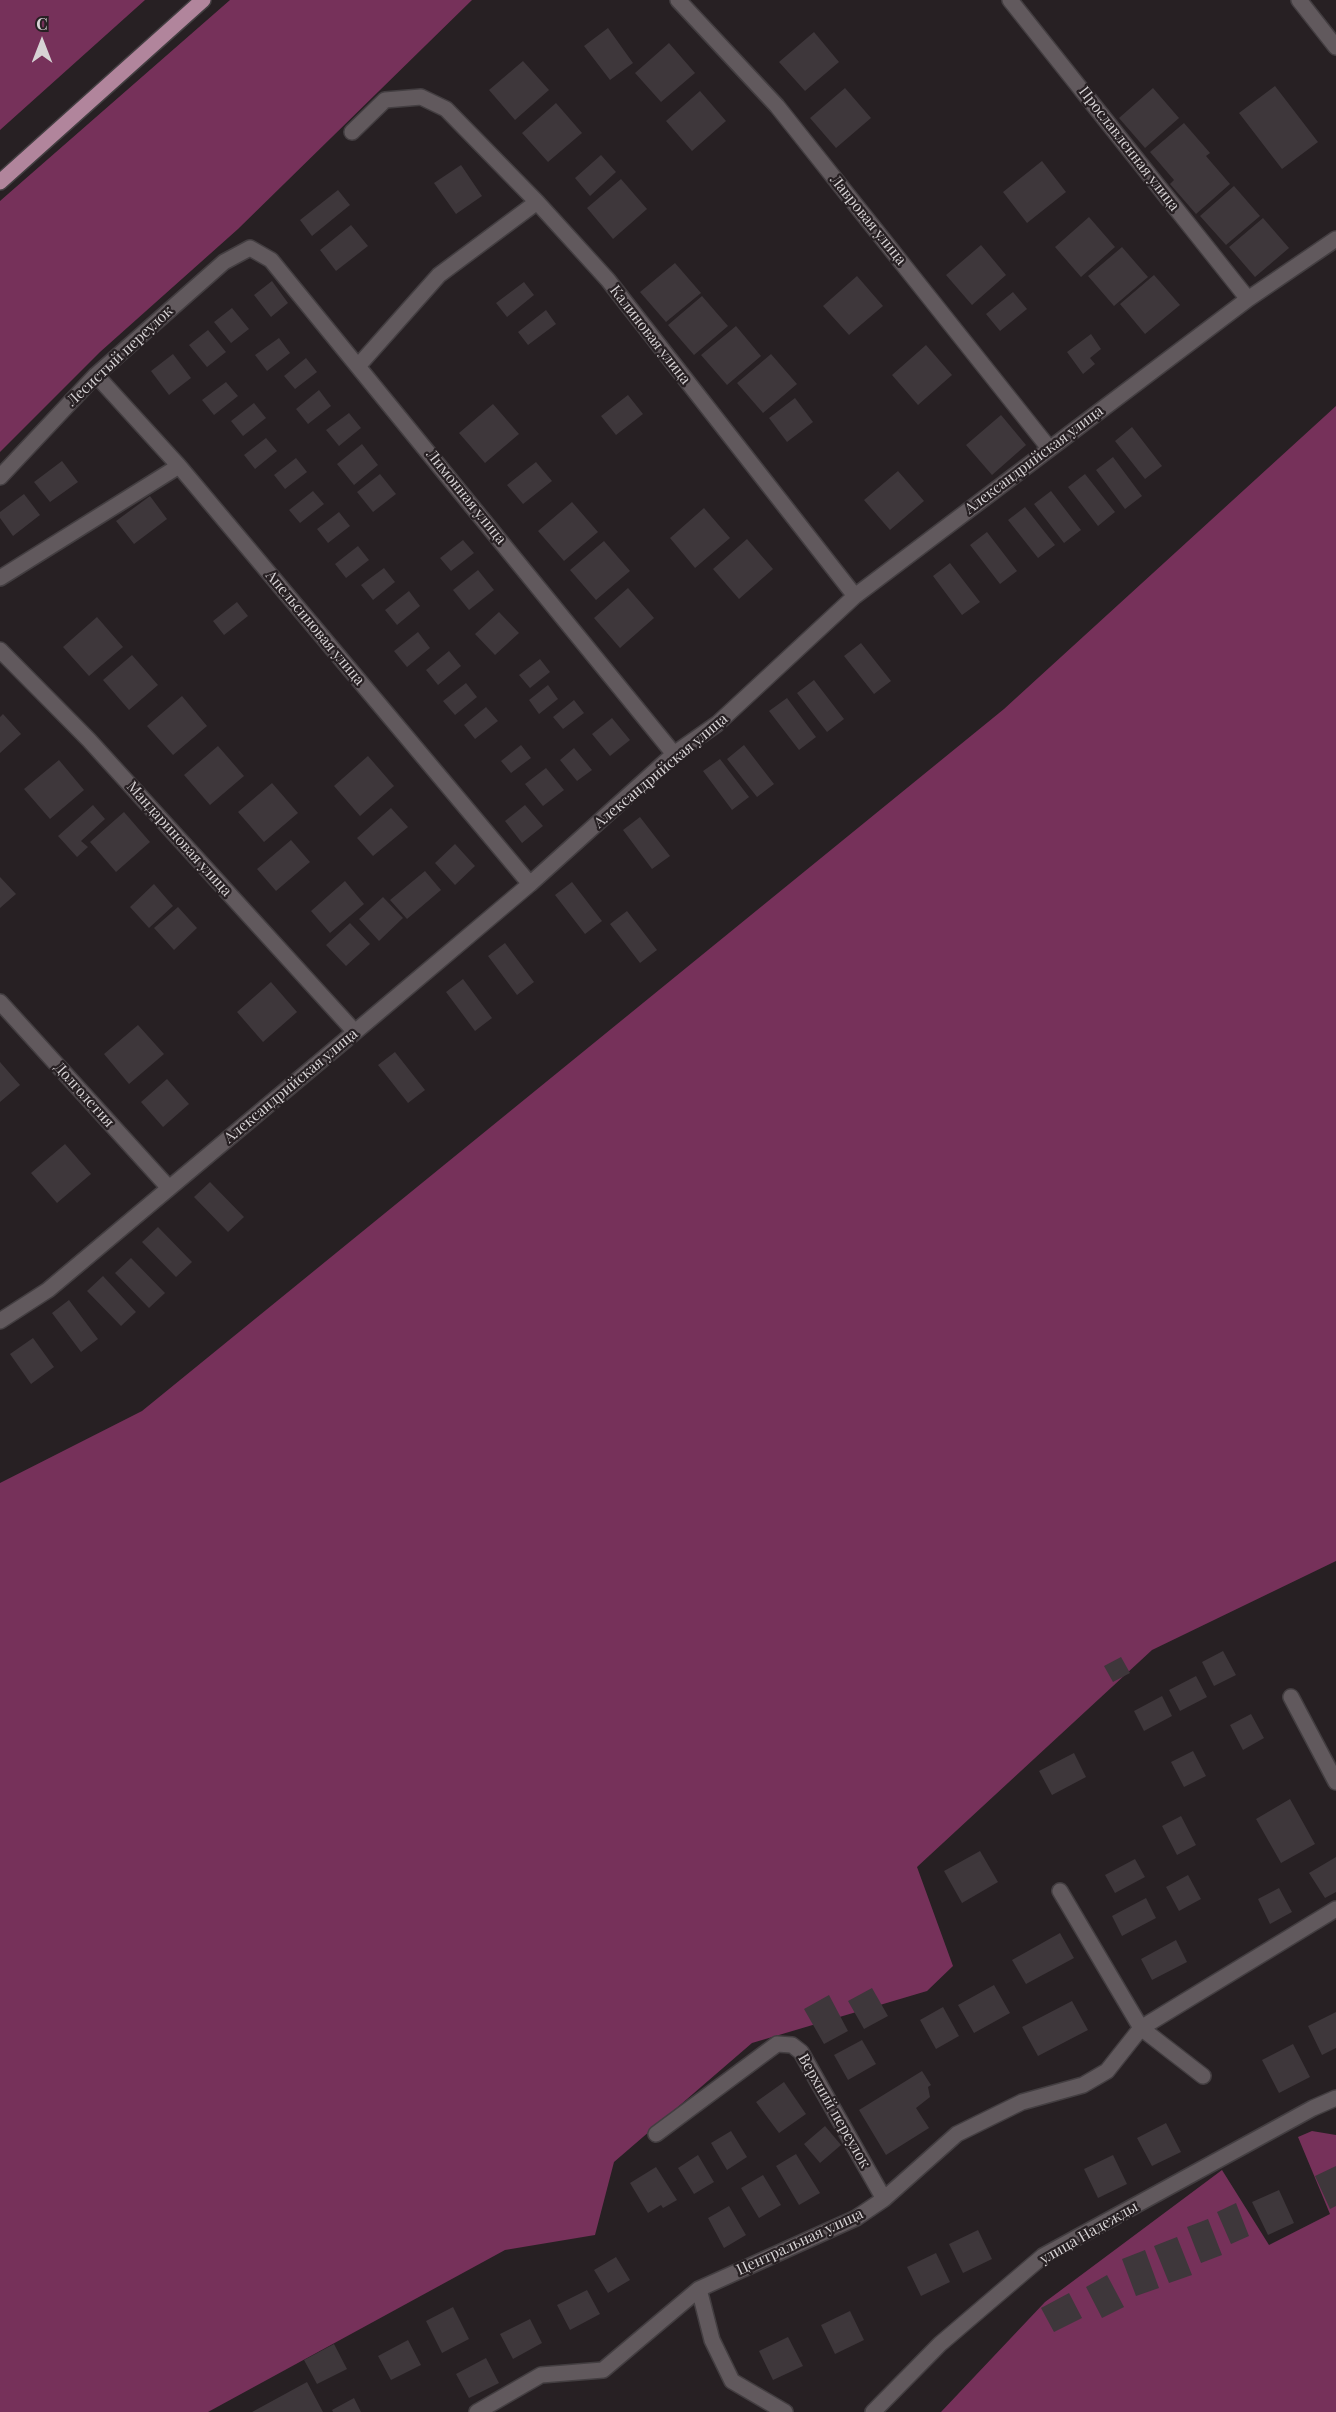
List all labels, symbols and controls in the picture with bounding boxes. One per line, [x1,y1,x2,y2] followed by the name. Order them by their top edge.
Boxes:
[12,12,72,72] north arrow
[36,13,48,34] text: С
[1075,83,1183,215] street label: Прославленная улица
[826,171,910,269] street label: Лавровая улица
[606,282,694,388] street label: Калиновая улица
[63,302,177,410] street label: Лесистый переулок
[961,402,1107,518] street label: Александрийская улица
[422,446,510,548] street label: Лимонная улица
[262,567,368,689] street label: Апельсиновая улица
[591,710,731,832] street label: Александрийская улица
[123,778,235,900] street label: Мандариновая улица
[221,1025,361,1147] street label: Александрийская улица
[50,1059,118,1131] street label: Долголетия
[794,2051,874,2171] street label: Верхний переулок
[1037,2198,1141,2268] street label: улица Надежды
[734,2205,866,2279] street label: Центральная улица

